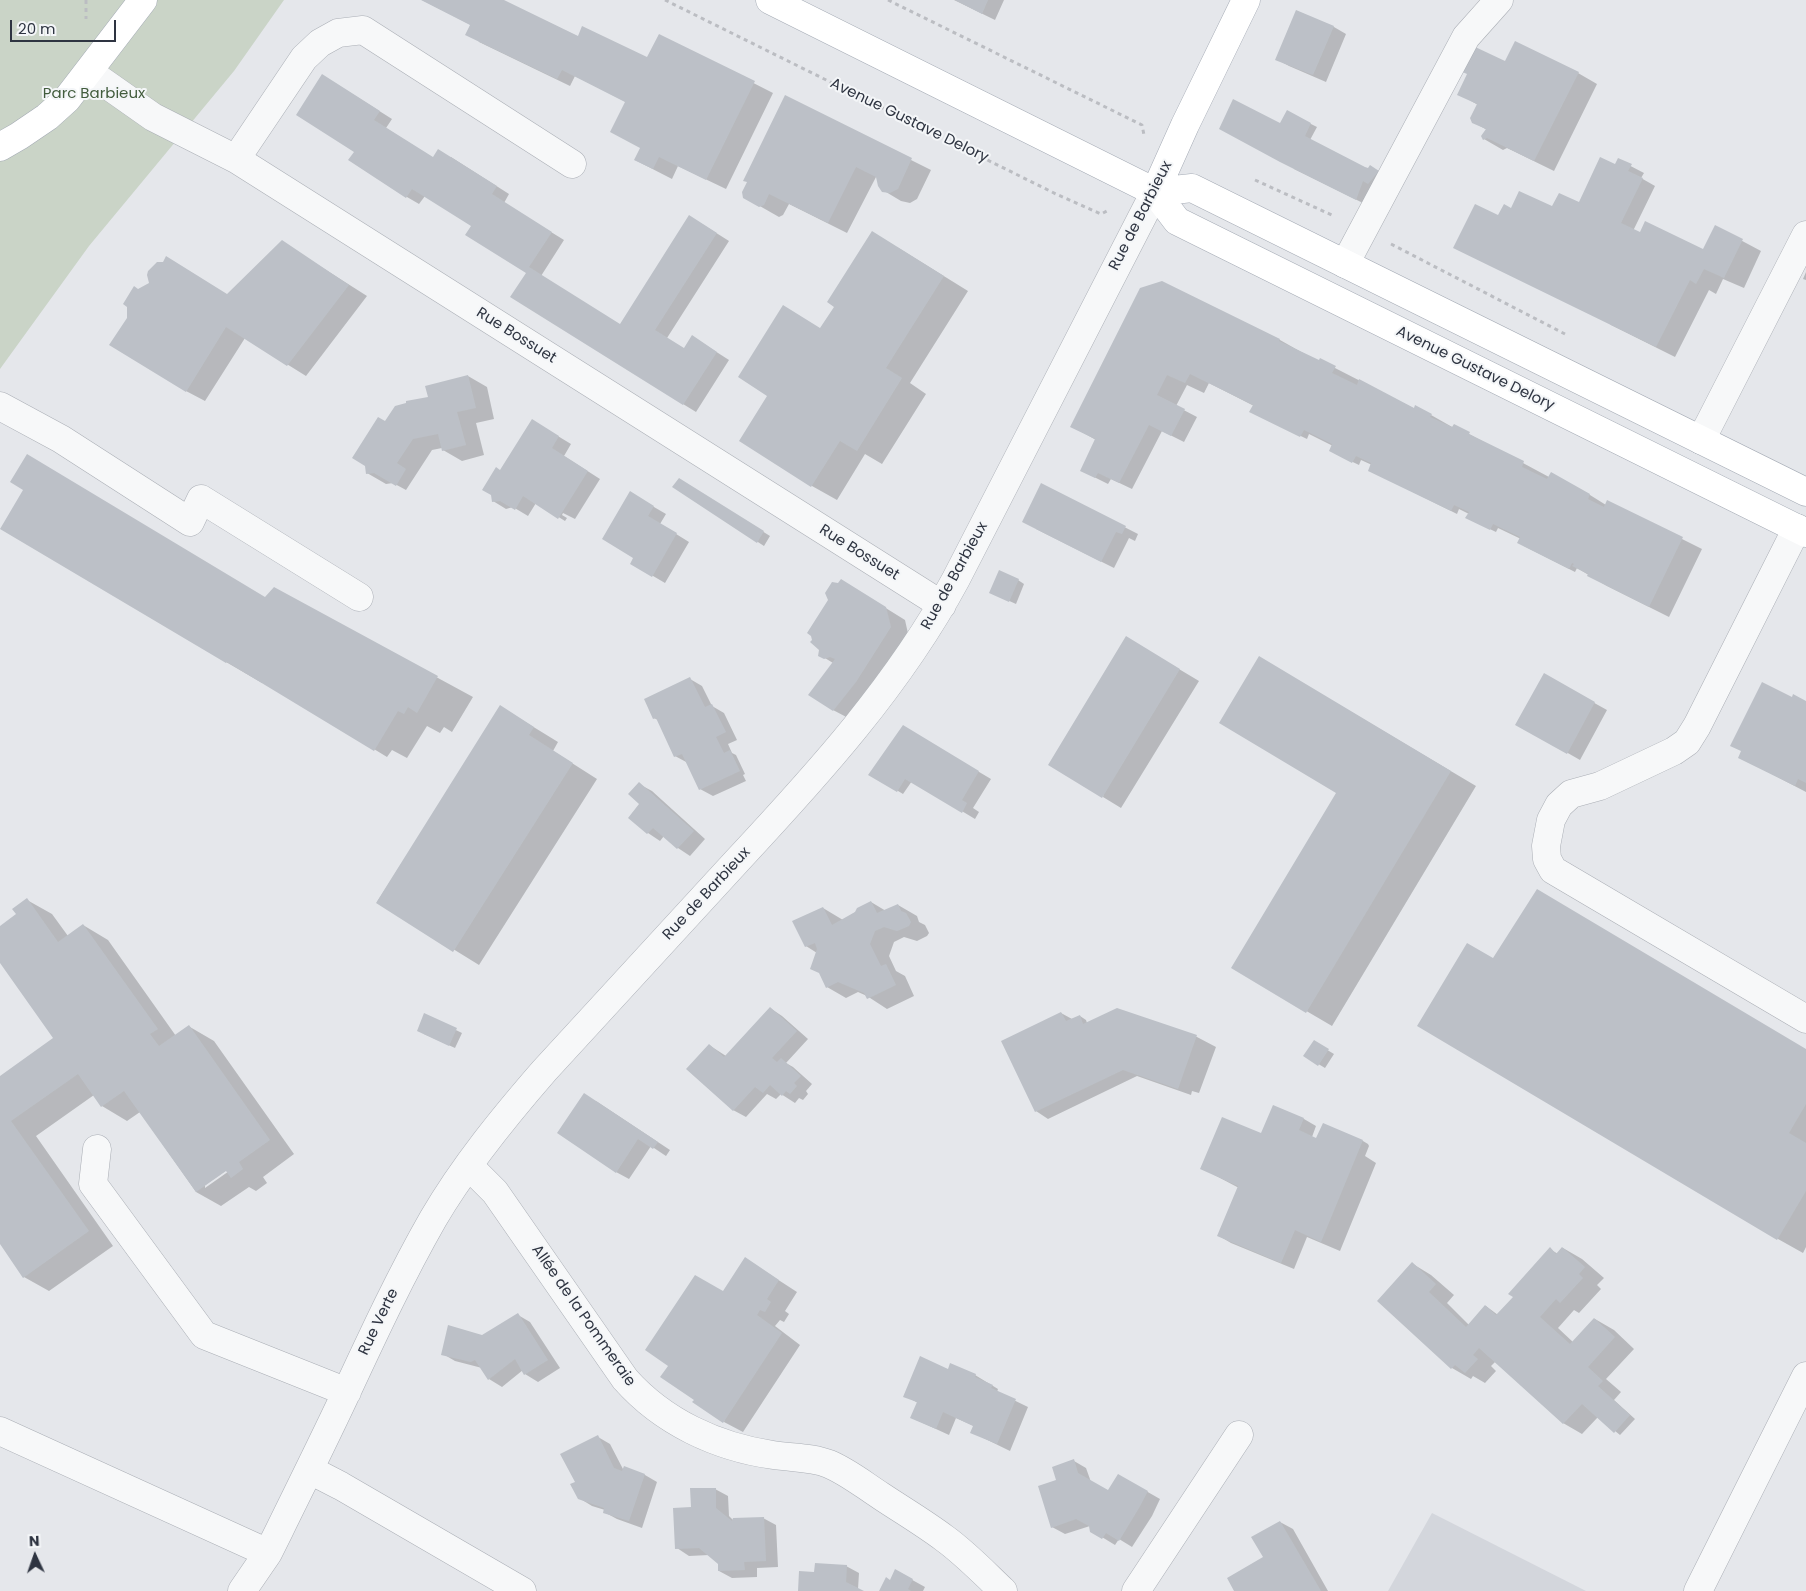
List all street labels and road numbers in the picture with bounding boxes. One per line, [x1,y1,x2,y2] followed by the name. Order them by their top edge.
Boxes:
[827,75,991,167] street label: Avenue Gustave Delory
[1106,158,1176,274] street label: Rue de Barbieux
[473,304,559,368] street label: Rue Bossuet
[1393,323,1557,415] street label: Avenue Gustave Delory
[918,519,992,633] street label: Rue de Barbieux
[816,521,902,585] street label: Rue Bossuet
[659,844,755,944] street label: Rue de Barbieux
[527,1242,639,1390] street label: Allée de la Pommeraie
[355,1286,403,1358] street label: Rue Verte

